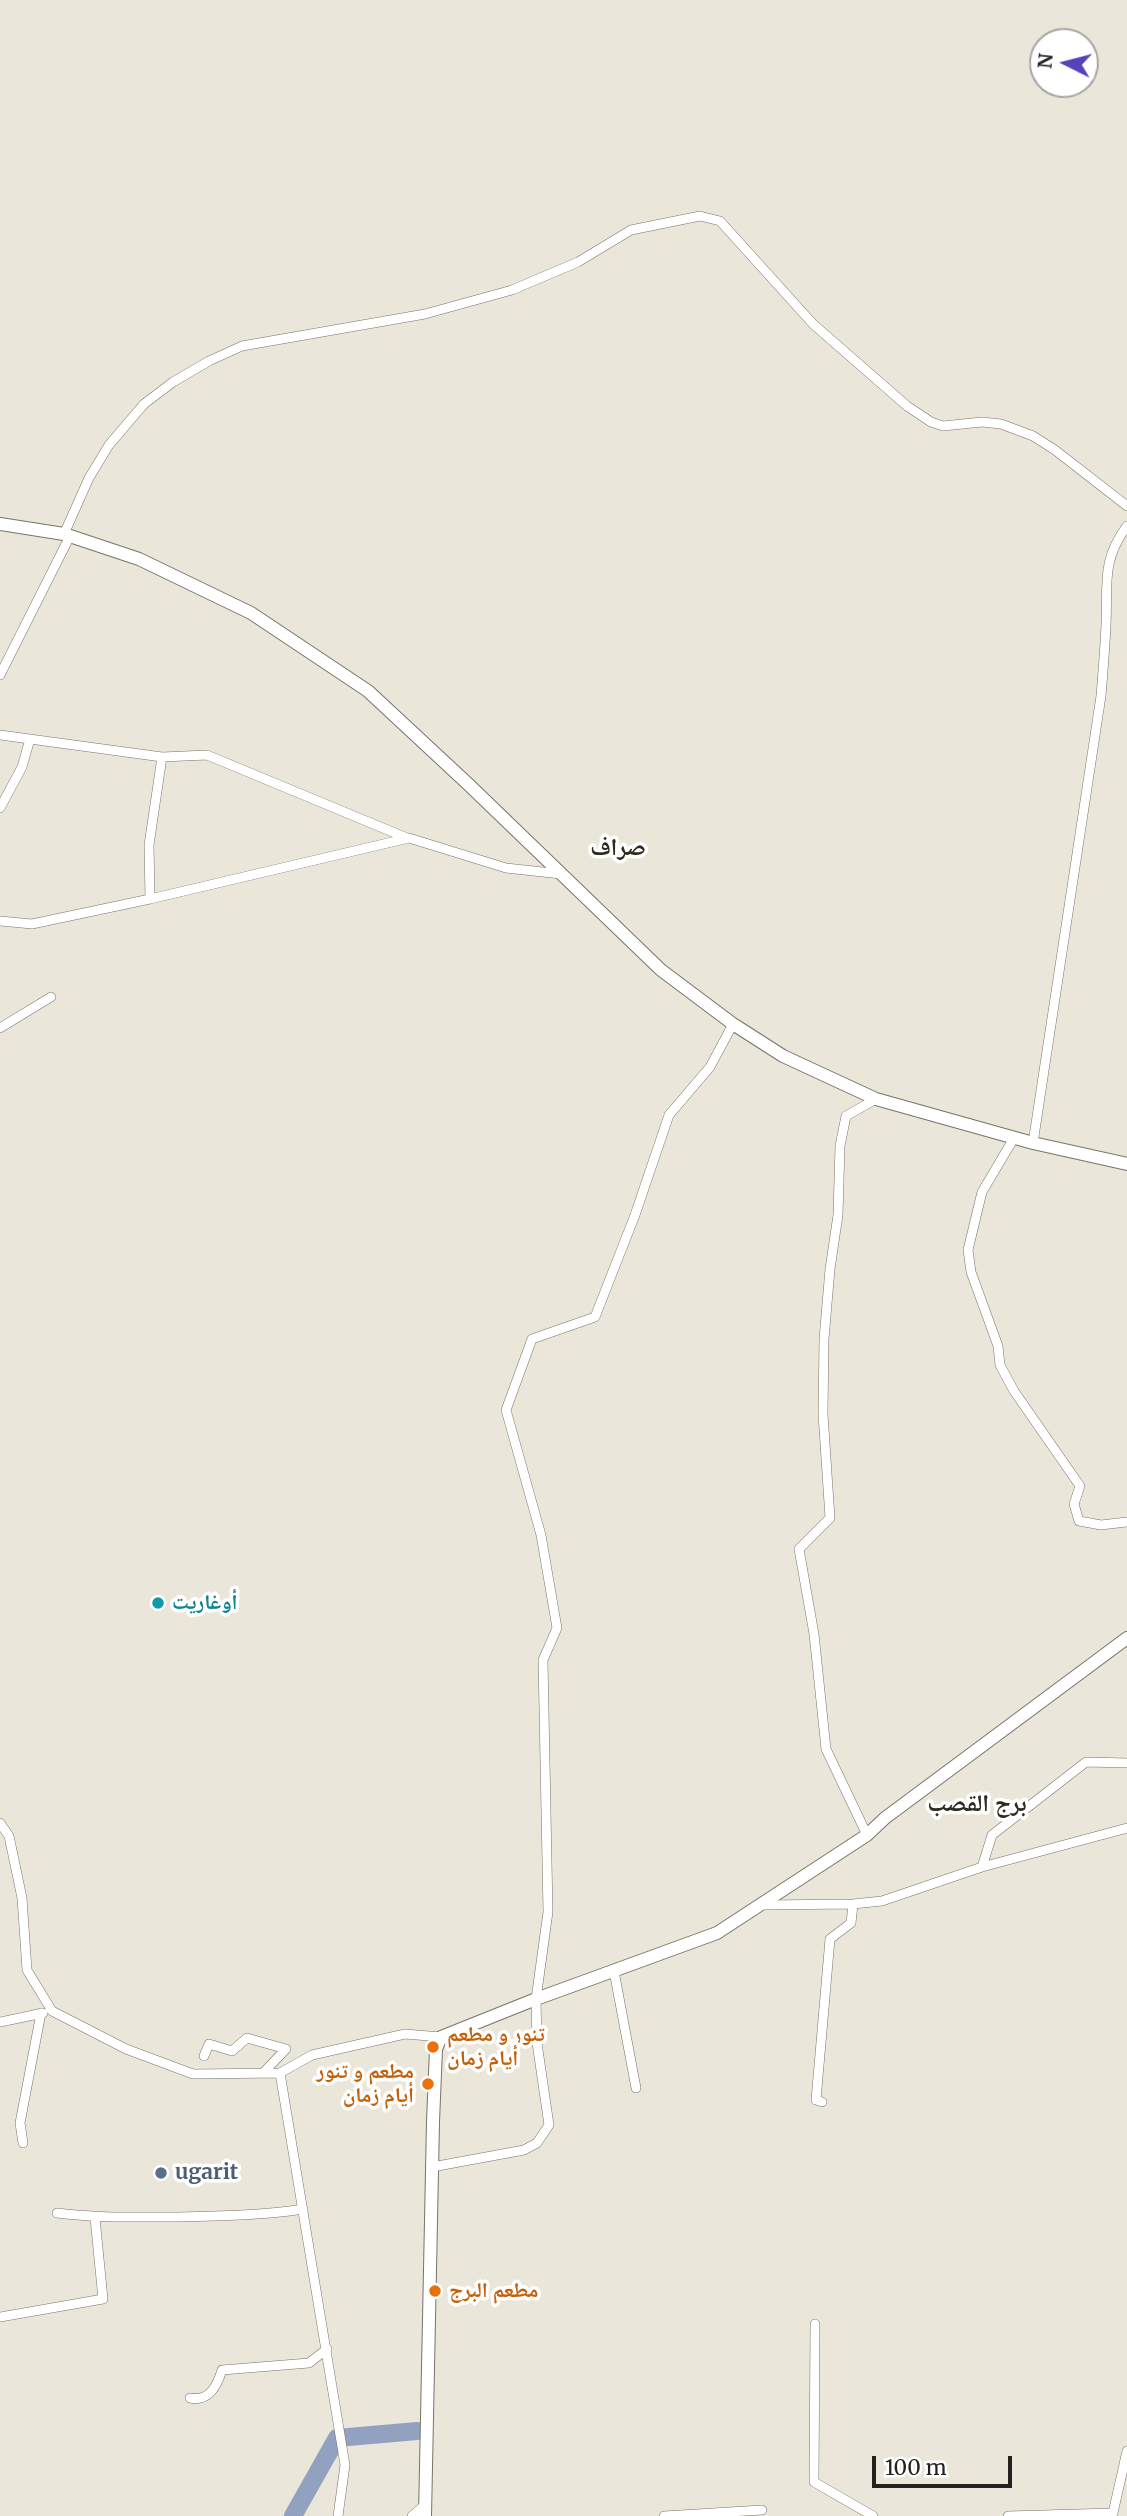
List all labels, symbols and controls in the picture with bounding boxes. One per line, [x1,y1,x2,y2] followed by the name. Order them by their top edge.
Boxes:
[1029,28,1099,98] north arrow
[1032,52,1058,70] text: N
[590,834,646,862] district label: صراف
[172,1590,238,1616] place label: أوغاريت
[150,1595,166,1611] marker: أوغاريت
[927,1790,1027,1818] district label: برج القصب
[447,2022,545,2072] place label: تنور و مطعم أيام زمان
[425,2039,441,2055] marker: تنور و مطعم أيام زمان
[316,2059,414,2109] place label: مطعم و تنور أيام زمان
[420,2076,436,2092] marker: مطعم و تنور أيام زمان
[175,2160,238,2186] place label: ugarit
[153,2165,169,2181] marker: ugarit
[449,2278,539,2304] place label: مطعم البرج
[427,2283,443,2299] marker: مطعم البرج
[875,2442,1015,2486] scale bar
[885,2454,947,2481] text: 100 m

